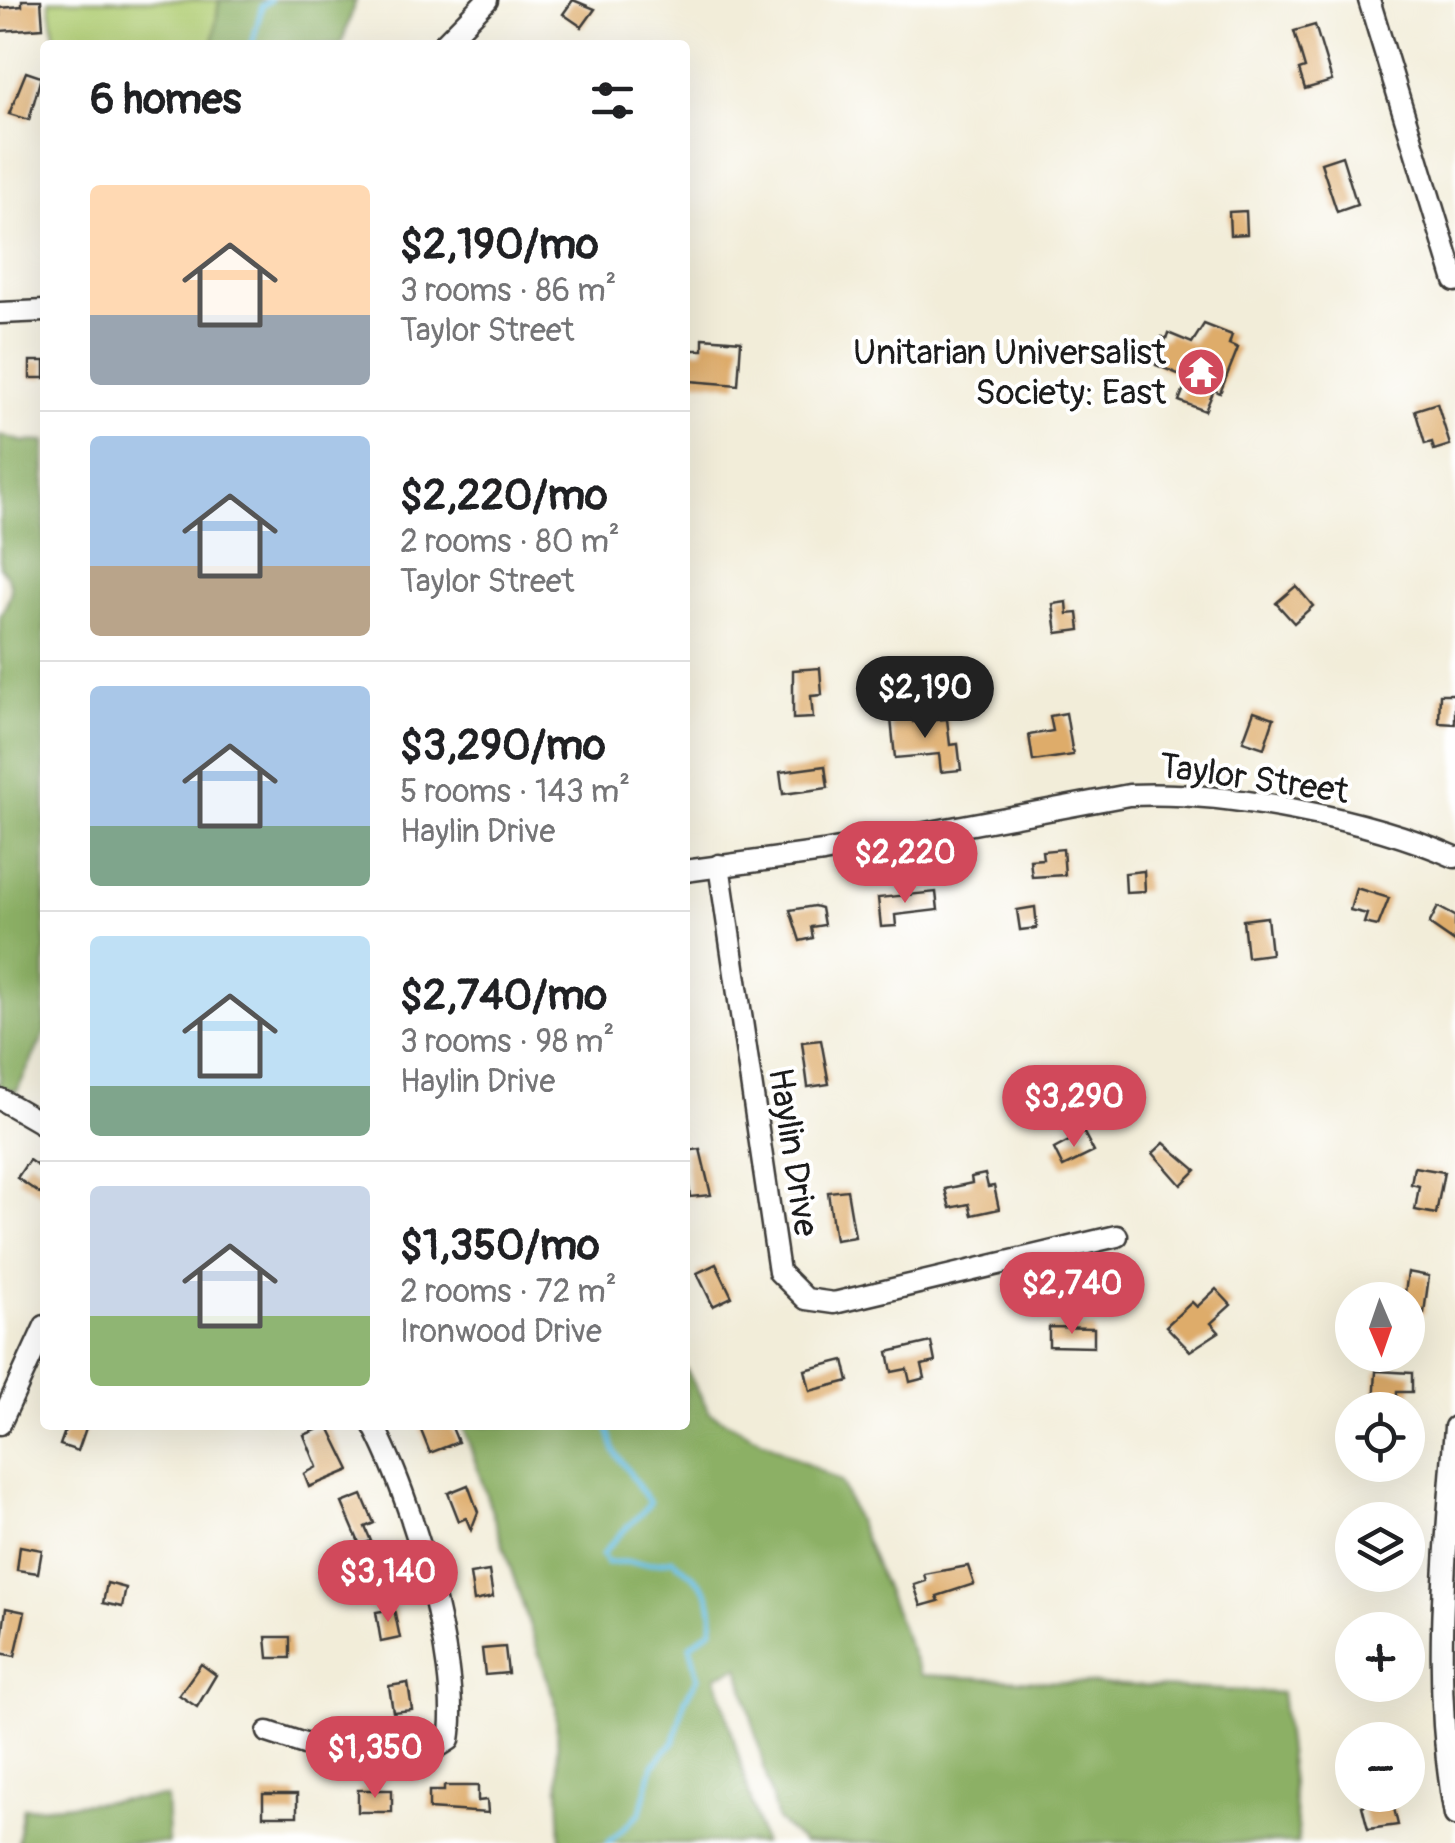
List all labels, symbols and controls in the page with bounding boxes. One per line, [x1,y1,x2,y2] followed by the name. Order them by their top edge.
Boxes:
[585,73,640,128] icon: filters
[90,74,241,126] text: 6 homes
[400,219,599,271] text: $2,190/mo
[170,225,290,345] icon: home
[400,271,617,311] text: 3 rooms · 86 m²
[400,311,574,351] text: Taylor Street
[853,331,1167,415] place label: Unitarian Universalist Society: East
[1175,346,1227,398] temple icon: Unitarian Universalist Society: East
[400,470,607,522] text: $2,220/mo
[170,476,290,596] icon: home
[400,522,620,562] text: 2 rooms · 80 m²
[400,562,574,602] text: Taylor Street
[844,656,1006,741] pin: $2,190
[878,668,972,708] text: $2,190
[400,720,606,772] text: $3,290/mo
[170,726,290,846] icon: home
[1156,744,1352,814] street label: Taylor Street
[400,772,630,812] text: 5 rooms · 143 m²
[400,812,555,852] text: Haylin Drive
[824,821,986,906] pin: $2,220
[855,833,956,873] text: $2,220
[400,970,607,1022] text: $2,740/mo
[170,976,290,1096] icon: home
[400,1022,614,1062] text: 3 rooms · 98 m²
[400,1062,555,1102] text: Haylin Drive
[758,1065,828,1239] street label: Haylin Drive
[993,1065,1155,1150] pin: $3,290
[1024,1077,1124,1117] text: $3,290
[400,1220,600,1272] text: $1,350/mo
[170,1226,290,1346] icon: home
[991,1252,1153,1337] pin: $2,740
[1022,1264,1122,1304] text: $2,740
[400,1272,617,1312] text: 2 rooms · 72 m²
[1335,1282,1425,1372] north arrow
[1335,1282,1425,1812] map controls
[400,1312,602,1352] text: Ironwood Drive
[1335,1392,1425,1482] button: locate
[1335,1502,1425,1592] button: layers
[307,1540,469,1625] pin: $3,140
[340,1552,436,1592] text: $3,140
[1335,1612,1425,1702] button: +
[294,1716,456,1801] pin: $1,350
[1335,1722,1425,1812] button: −
[327,1728,423,1768] text: $1,350

